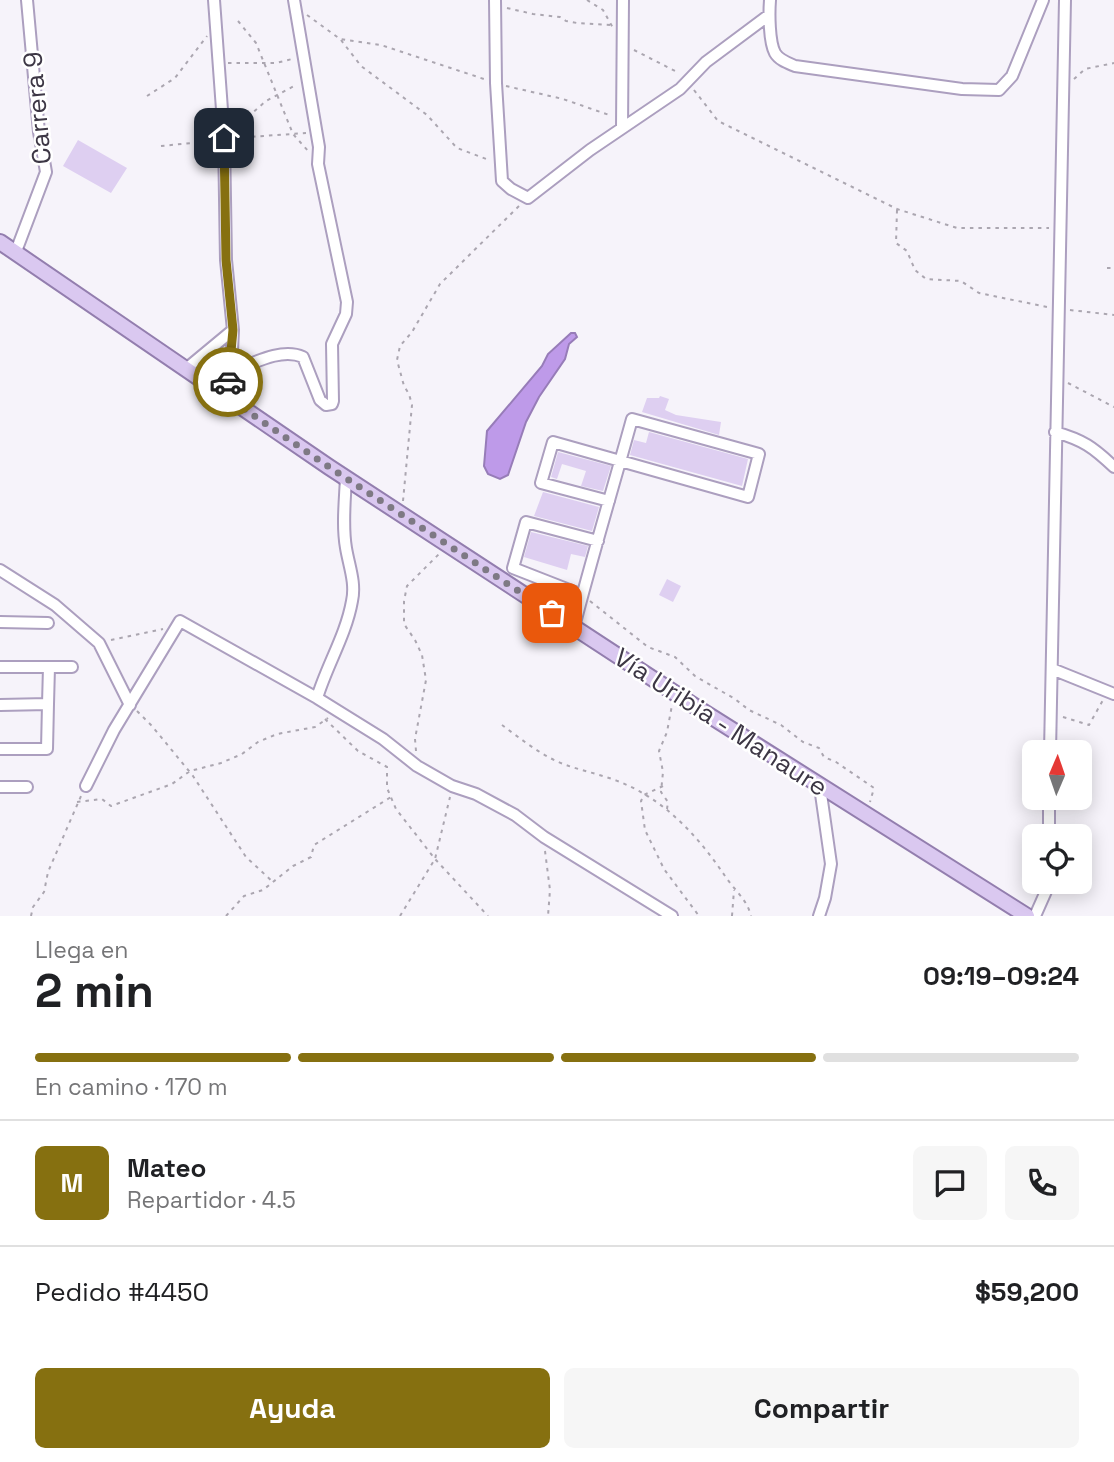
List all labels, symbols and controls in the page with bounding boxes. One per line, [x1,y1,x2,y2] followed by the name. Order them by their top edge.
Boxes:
[15,50,59,166] street label: Carrera 9
[194,108,254,168] pin
[205,119,243,157] icon: home
[193,347,263,417] courier
[209,363,247,401] icon: car
[522,583,582,643] pin
[533,594,571,632] icon: bag
[608,640,834,804] street label: Vía Uribia - Manaure
[1022,740,1092,810] north arrow
[1022,740,1092,894] map controls
[1022,824,1092,894] button: locate
[35,935,128,965] text: Llega en
[923,959,1079,993] text: 09:19–09:24
[35,962,154,1020] text: 2 min
[35,1072,228,1102] text: En camino · 170 m
[913,1146,987,1220] button: chat
[1005,1146,1079,1220] button: phone
[127,1151,206,1185] text: Mateo
[61,1166,83,1200] text: M
[127,1185,296,1215] text: Repartidor · 4.5
[35,1275,209,1309] text: Pedido #4450
[975,1275,1079,1309] text: $59,200
[35,1368,550,1448] button: Ayuda
[564,1368,1079,1448] button: Compartir

